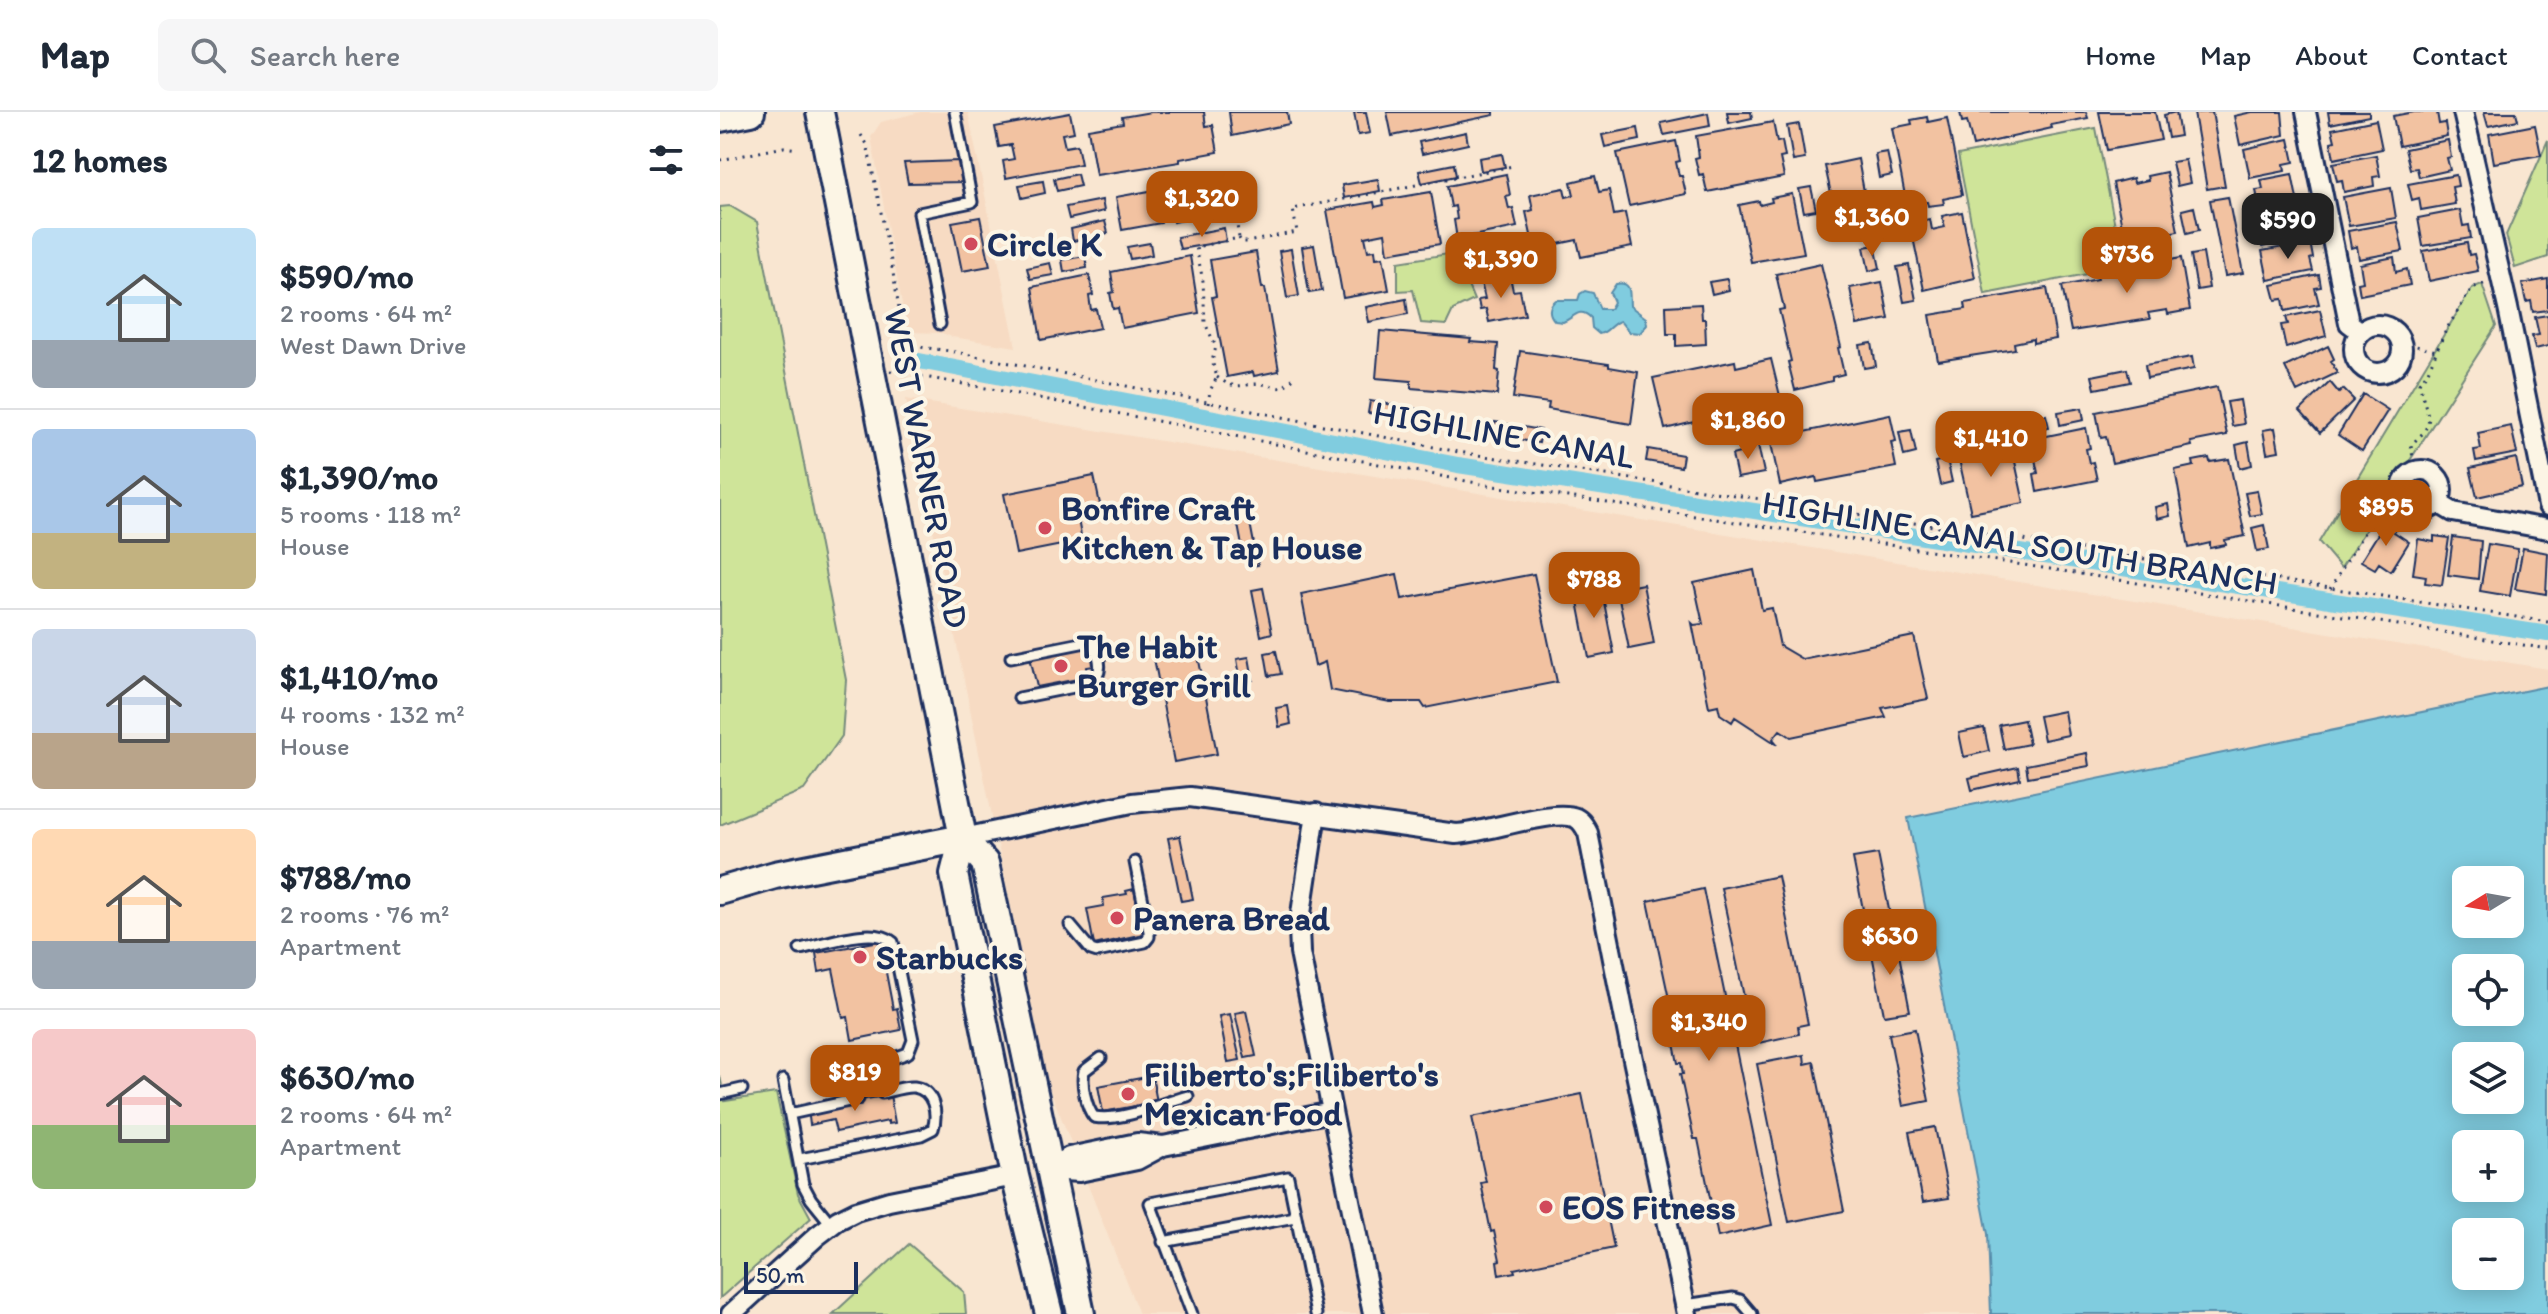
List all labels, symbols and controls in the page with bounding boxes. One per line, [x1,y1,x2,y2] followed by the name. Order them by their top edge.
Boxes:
[158,19,718,91] search box
[40,32,110,78] text: Map
[186,33,230,77] icon: search
[250,37,400,74] text: Search here
[2085,38,2156,72] text: Home
[2200,38,2251,72] text: Map
[2295,38,2368,72] text: About
[2412,38,2508,72] text: Contact
[644,138,688,182] icon: filters
[32,140,168,181] text: 12 homes
[1137,171,1267,239] pin: $1,320
[1164,181,1240,213] text: $1,320
[1807,190,1937,258] pin: $1,360
[2241,193,2335,261] pin: $590
[1834,200,1910,232] text: $1,360
[2260,203,2316,235] text: $590
[987,224,1103,265] place label: Circle K
[2080,227,2174,295] pin: $736
[1436,232,1566,300] pin: $1,390
[962,235,980,253] marker: Circle K
[2100,237,2154,269] text: $736
[1463,242,1539,274] text: $1,390
[280,256,414,297] text: $590/mo
[96,260,192,356] icon: home
[280,297,452,329] text: 2 rooms · 64 m²
[875,304,978,632] street label: WEST WARNER ROAD
[280,329,466,361] text: West Dawn Drive
[1370,391,1638,478] street label: HIGHLINE CANAL
[1683,393,1813,461] pin: $1,860
[1710,403,1786,435] text: $1,860
[1926,411,2056,479] pin: $1,410
[1953,421,2029,453] text: $1,410
[280,457,438,498] text: $1,390/mo
[96,461,192,557] icon: home
[2339,480,2433,548] pin: $895
[1759,481,2280,604] street label: HIGHLINE CANAL SOUTH BRANCH
[1061,488,1363,568] place label: Bonfire Craft Kitchen & Tap House
[2359,490,2413,522] text: $895
[280,498,461,530] text: 5 rooms · 118 m²
[1036,519,1054,537] marker: Bonfire Craft Kitchen & Tap House
[280,530,350,562] text: House
[1547,552,1641,620] pin: $788
[1567,562,1621,594] text: $788
[1076,626,1251,706] place label: The Habit Burger Grill
[280,657,438,698] text: $1,410/mo
[1052,657,1070,675] marker: The Habit Burger Grill
[96,661,192,757] icon: home
[280,698,465,730] text: 4 rooms · 132 m²
[280,730,350,762] text: House
[280,857,412,898] text: $788/mo
[96,861,192,957] icon: home
[2452,866,2524,938] north arrow
[2452,866,2524,1290] map controls
[280,898,449,930] text: 2 rooms · 76 m²
[1133,898,1330,939] place label: Panera Bread
[1108,909,1126,927] marker: Panera Bread
[1843,909,1937,977] pin: $630
[1861,919,1919,951] text: $630
[280,930,401,962] text: Apartment
[876,937,1023,978] place label: Starbucks
[851,948,869,966] marker: Starbucks
[2452,954,2524,1026] button: locate
[1644,995,1774,1063] pin: $1,340
[1670,1005,1748,1037] text: $1,340
[2452,1042,2524,1114] button: layers
[808,1045,902,1113] pin: $819
[1144,1054,1439,1134] place label: Filiberto's;Filiberto's Mexican Food
[828,1055,882,1087] text: $819
[280,1057,415,1098] text: $630/mo
[96,1061,192,1157] icon: home
[1119,1085,1137,1103] marker: Filiberto's;Filiberto's Mexican Food
[280,1098,452,1130] text: 2 rooms · 64 m²
[280,1130,401,1162] text: Apartment
[2452,1130,2524,1202] button: +
[1562,1187,1736,1228] place label: EOS Fitness
[1537,1198,1555,1216] marker: EOS Fitness
[2452,1218,2524,1290] button: −
[744,1258,858,1294] scale bar
[756,1262,805,1289] text: 50 m

